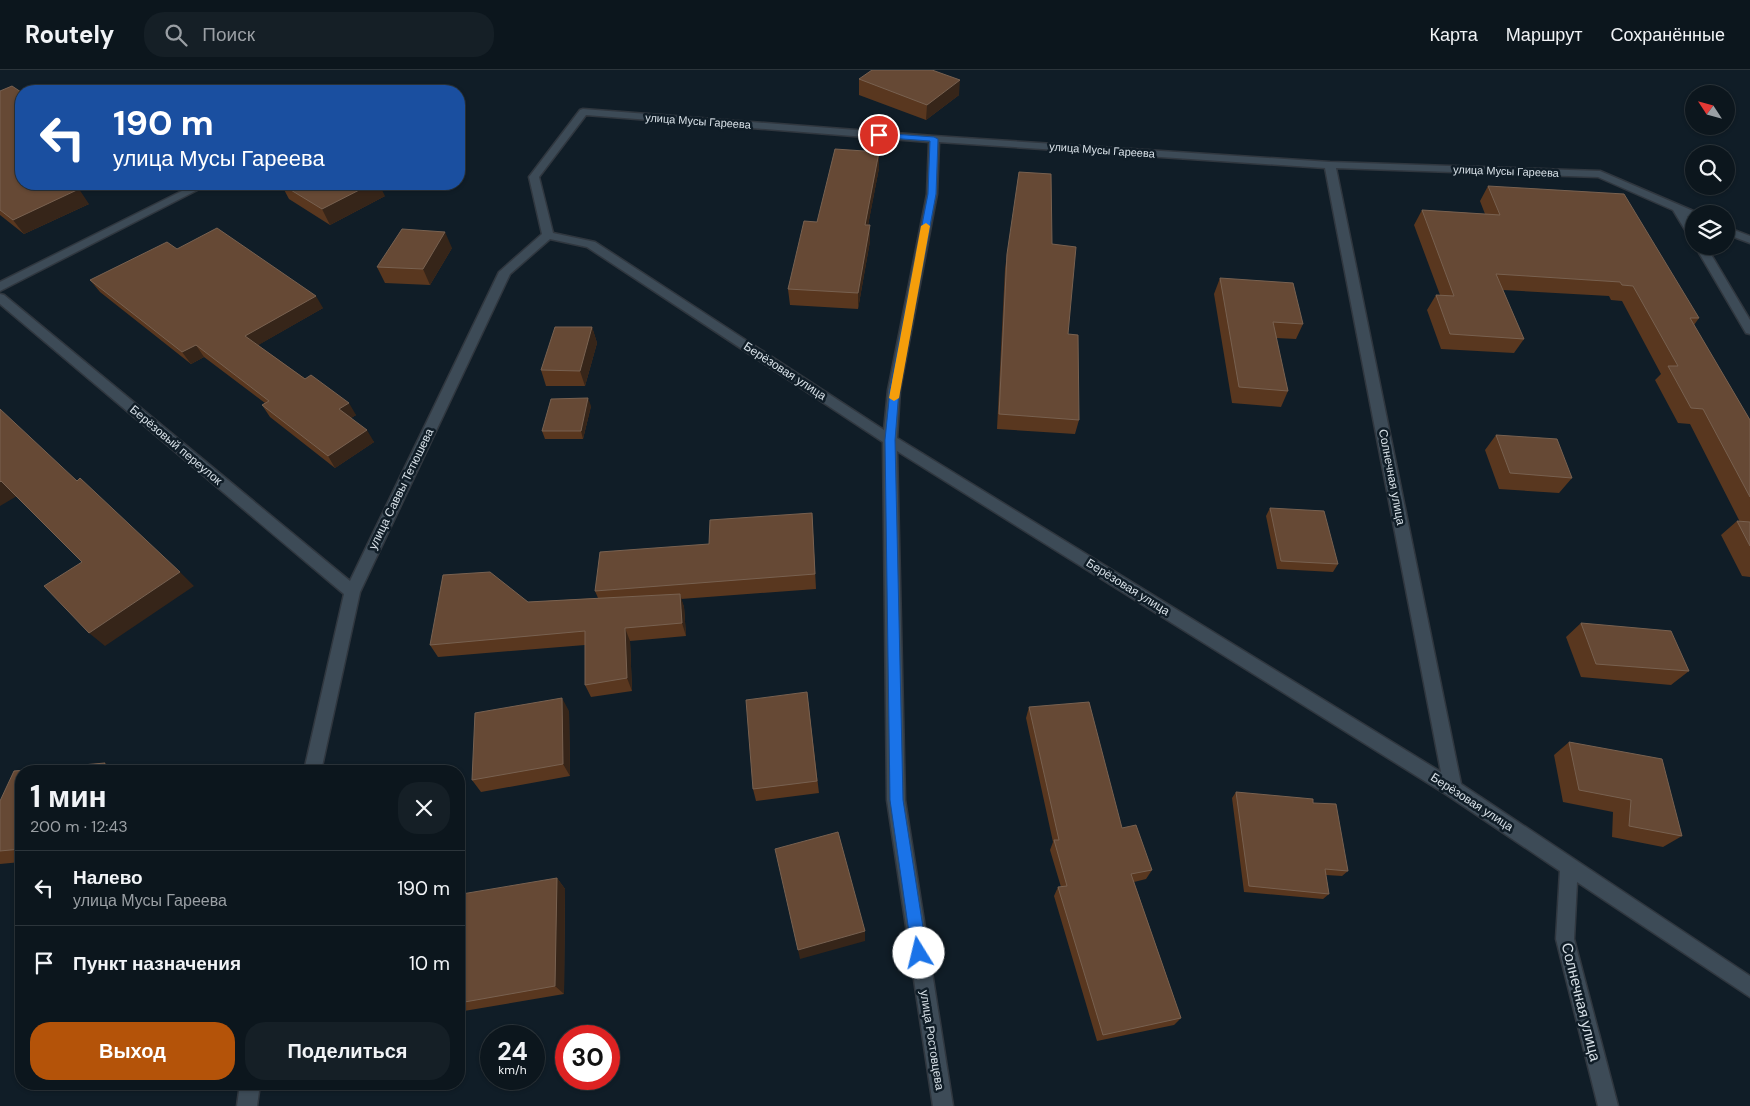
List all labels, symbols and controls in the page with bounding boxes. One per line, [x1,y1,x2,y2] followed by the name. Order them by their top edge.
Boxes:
[144,12,494,57] search box
[25,19,114,50] text: Routely
[162,21,190,49] icon: search
[202,22,255,47] text: Поиск
[1430,23,1478,47] text: Карта
[1506,23,1582,47] text: Маршрут
[1610,23,1725,47] text: Сохранённые
[1685,85,1735,135] north arrow
[1685,85,1735,255] map controls
[113,100,214,146] text: 190 m
[30,105,95,170] icon: left
[645,110,752,132] street label: улица Мусы Гареева
[858,114,900,156] pin
[865,121,893,149] icon: arrive
[1049,139,1156,161] street label: улица Мусы Гареева
[113,144,325,173] text: улица Мусы Гареева
[1685,145,1735,195] button: search
[1453,162,1560,180] street label: улица Мусы Гареева
[1685,205,1735,255] button: layers
[741,338,830,404] street label: Берёзовая улица
[126,402,226,489] street label: Берёзовый переулок
[365,425,437,552] street label: улица Саввы Тетюшева
[1375,428,1409,527] street label: Солнечная улица
[1083,555,1173,619] street label: Берёзовая улица
[1428,769,1517,835] street label: Берёзовая улица
[30,777,107,816] text: 1 мин
[398,782,450,834] button: close
[30,816,128,837] text: 200 m · 12:43
[73,865,143,890] text: Налево
[30,874,58,902] icon: left
[397,876,450,901] text: 190 m
[73,890,227,911] text: улица Мусы Гареева
[892,926,944,978] position arrow
[1557,941,1606,1064] street label: Солнечная улица
[30,949,58,977] icon: arrive
[73,951,241,976] text: Пункт назначения
[409,951,450,976] text: 10 m
[916,989,948,1091] street label: улица Ростовцева
[30,1022,235,1080] button: Выход
[245,1022,450,1080] button: Поделиться
[555,1025,620,1090] speed limit sign: 30
[497,1035,528,1068] text: 24
[498,1062,527,1078] text: km/h

